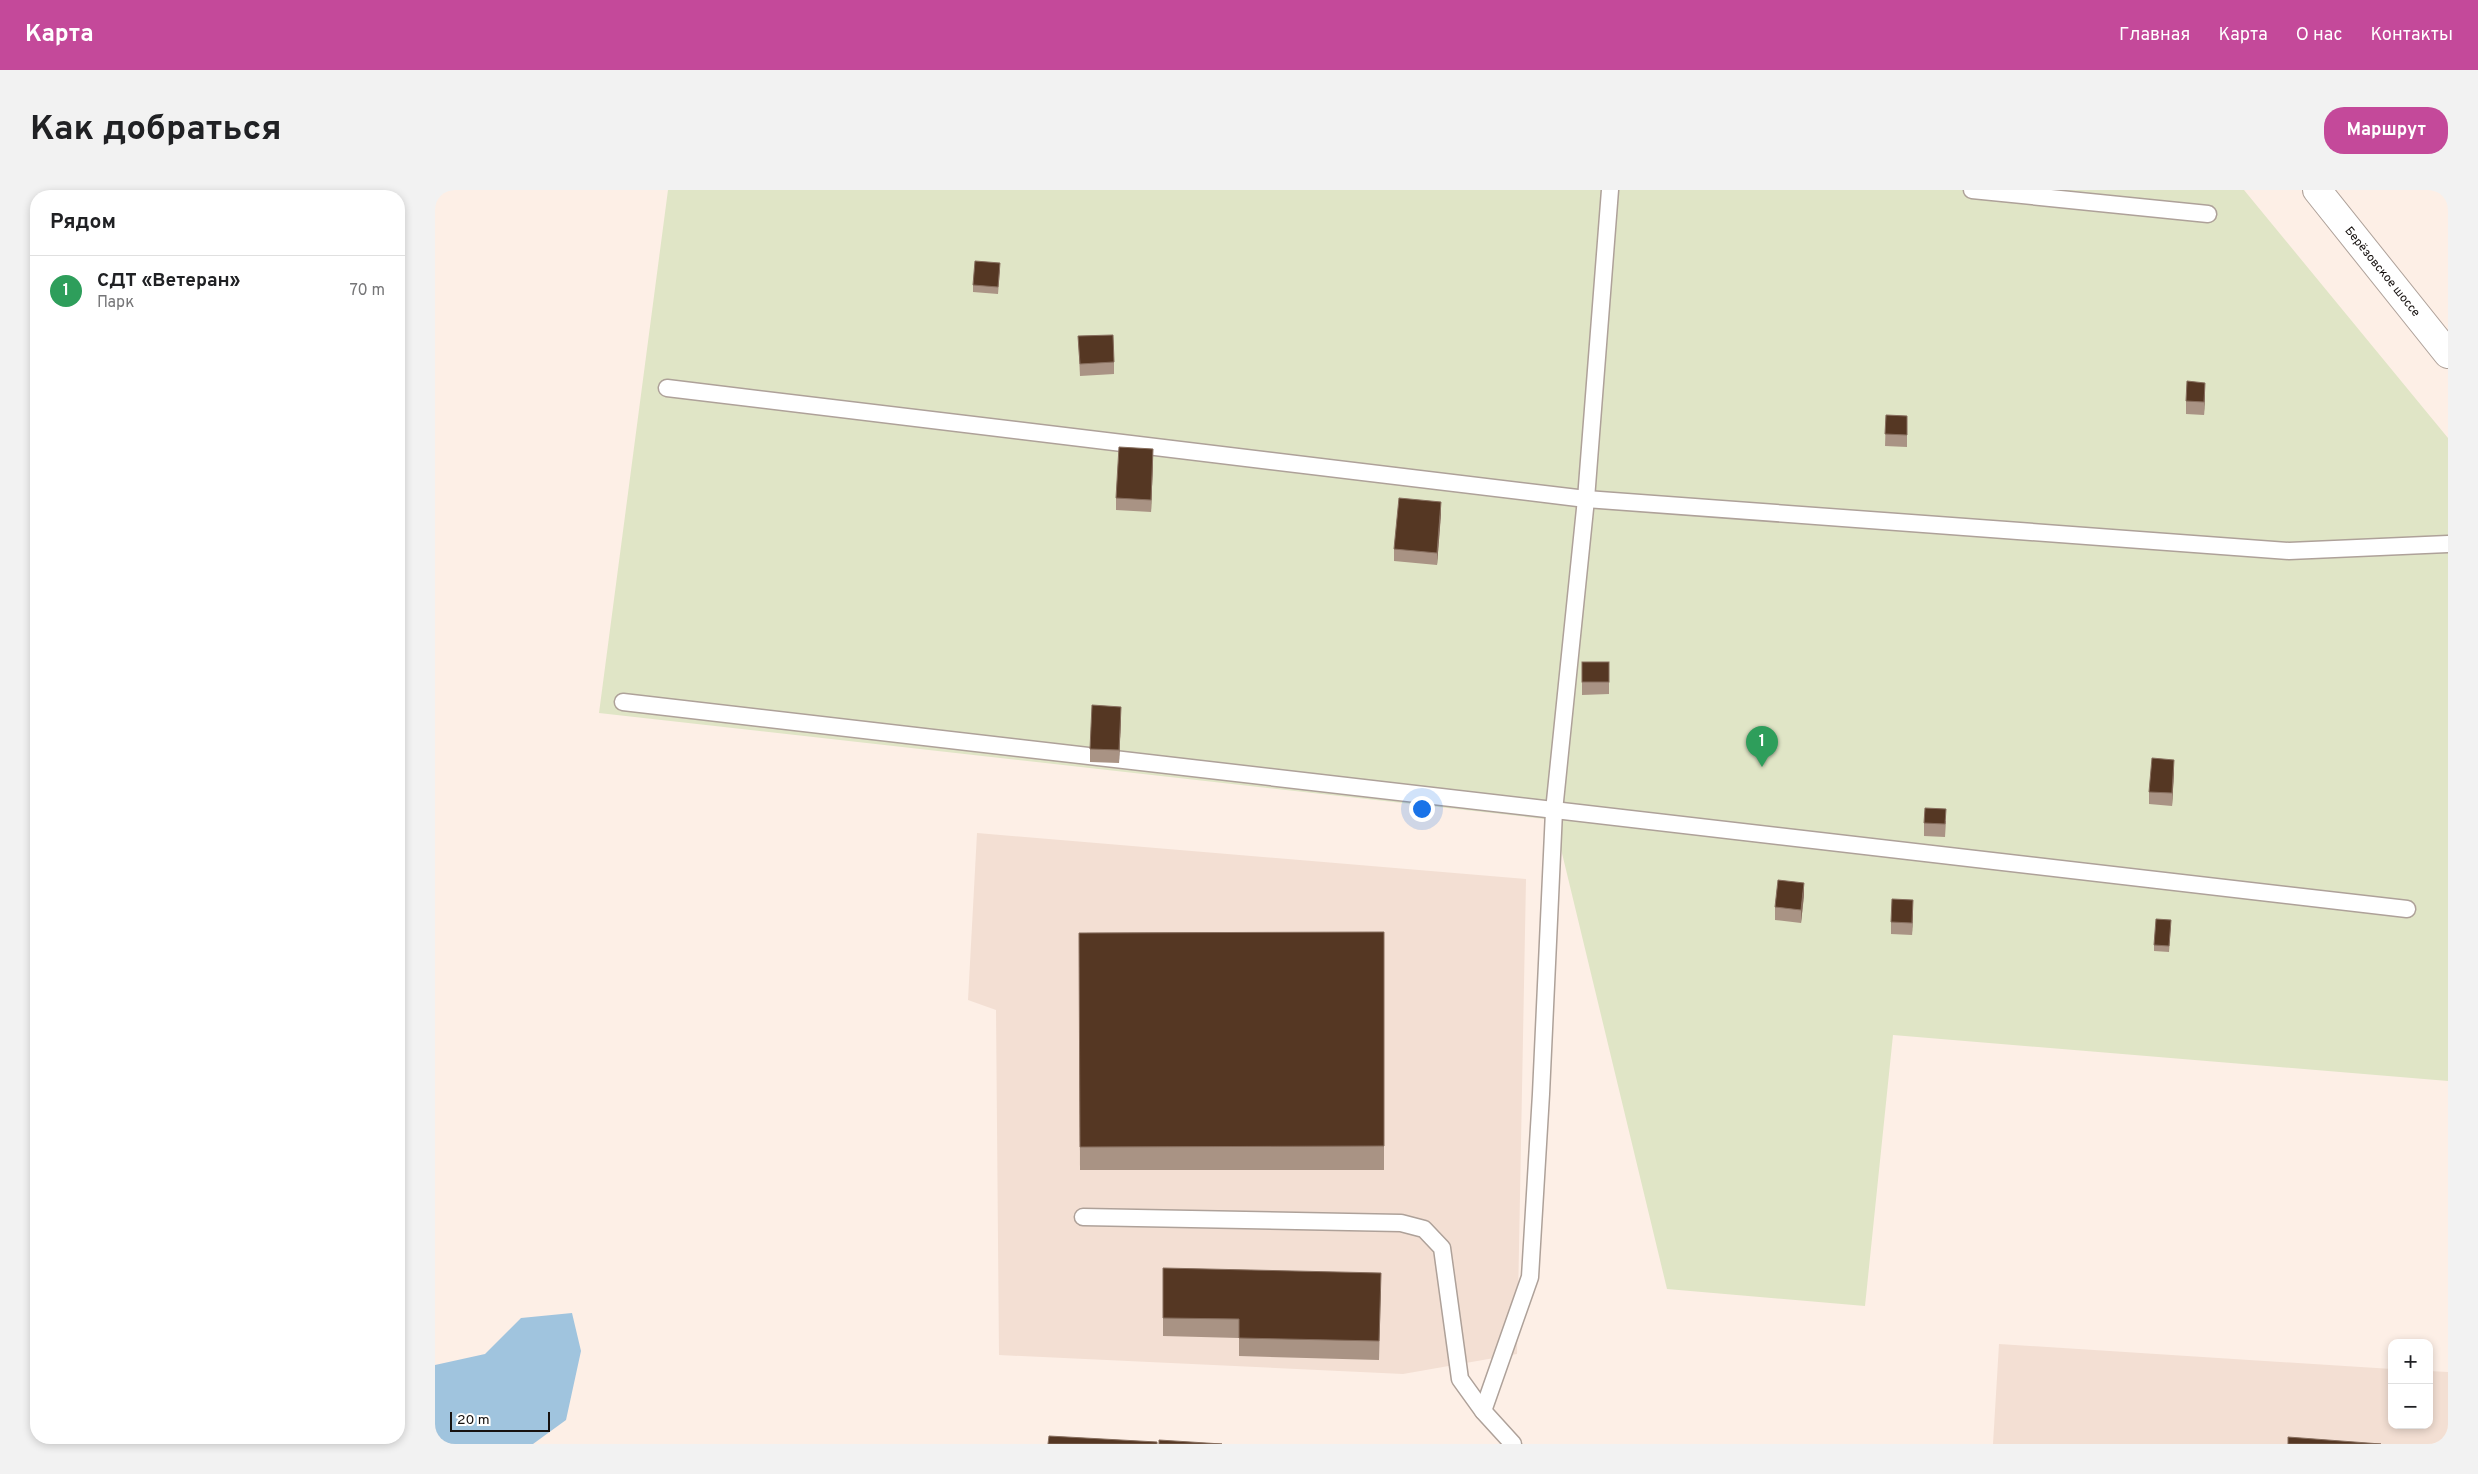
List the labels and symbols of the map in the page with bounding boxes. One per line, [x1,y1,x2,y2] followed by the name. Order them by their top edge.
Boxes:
[2341,223,2423,321] street label: Берёзовское шоссе
[1746,726,1778,767] pin: 1
[1409,796,1435,822] your location
[450,1409,550,1432] scale bar

